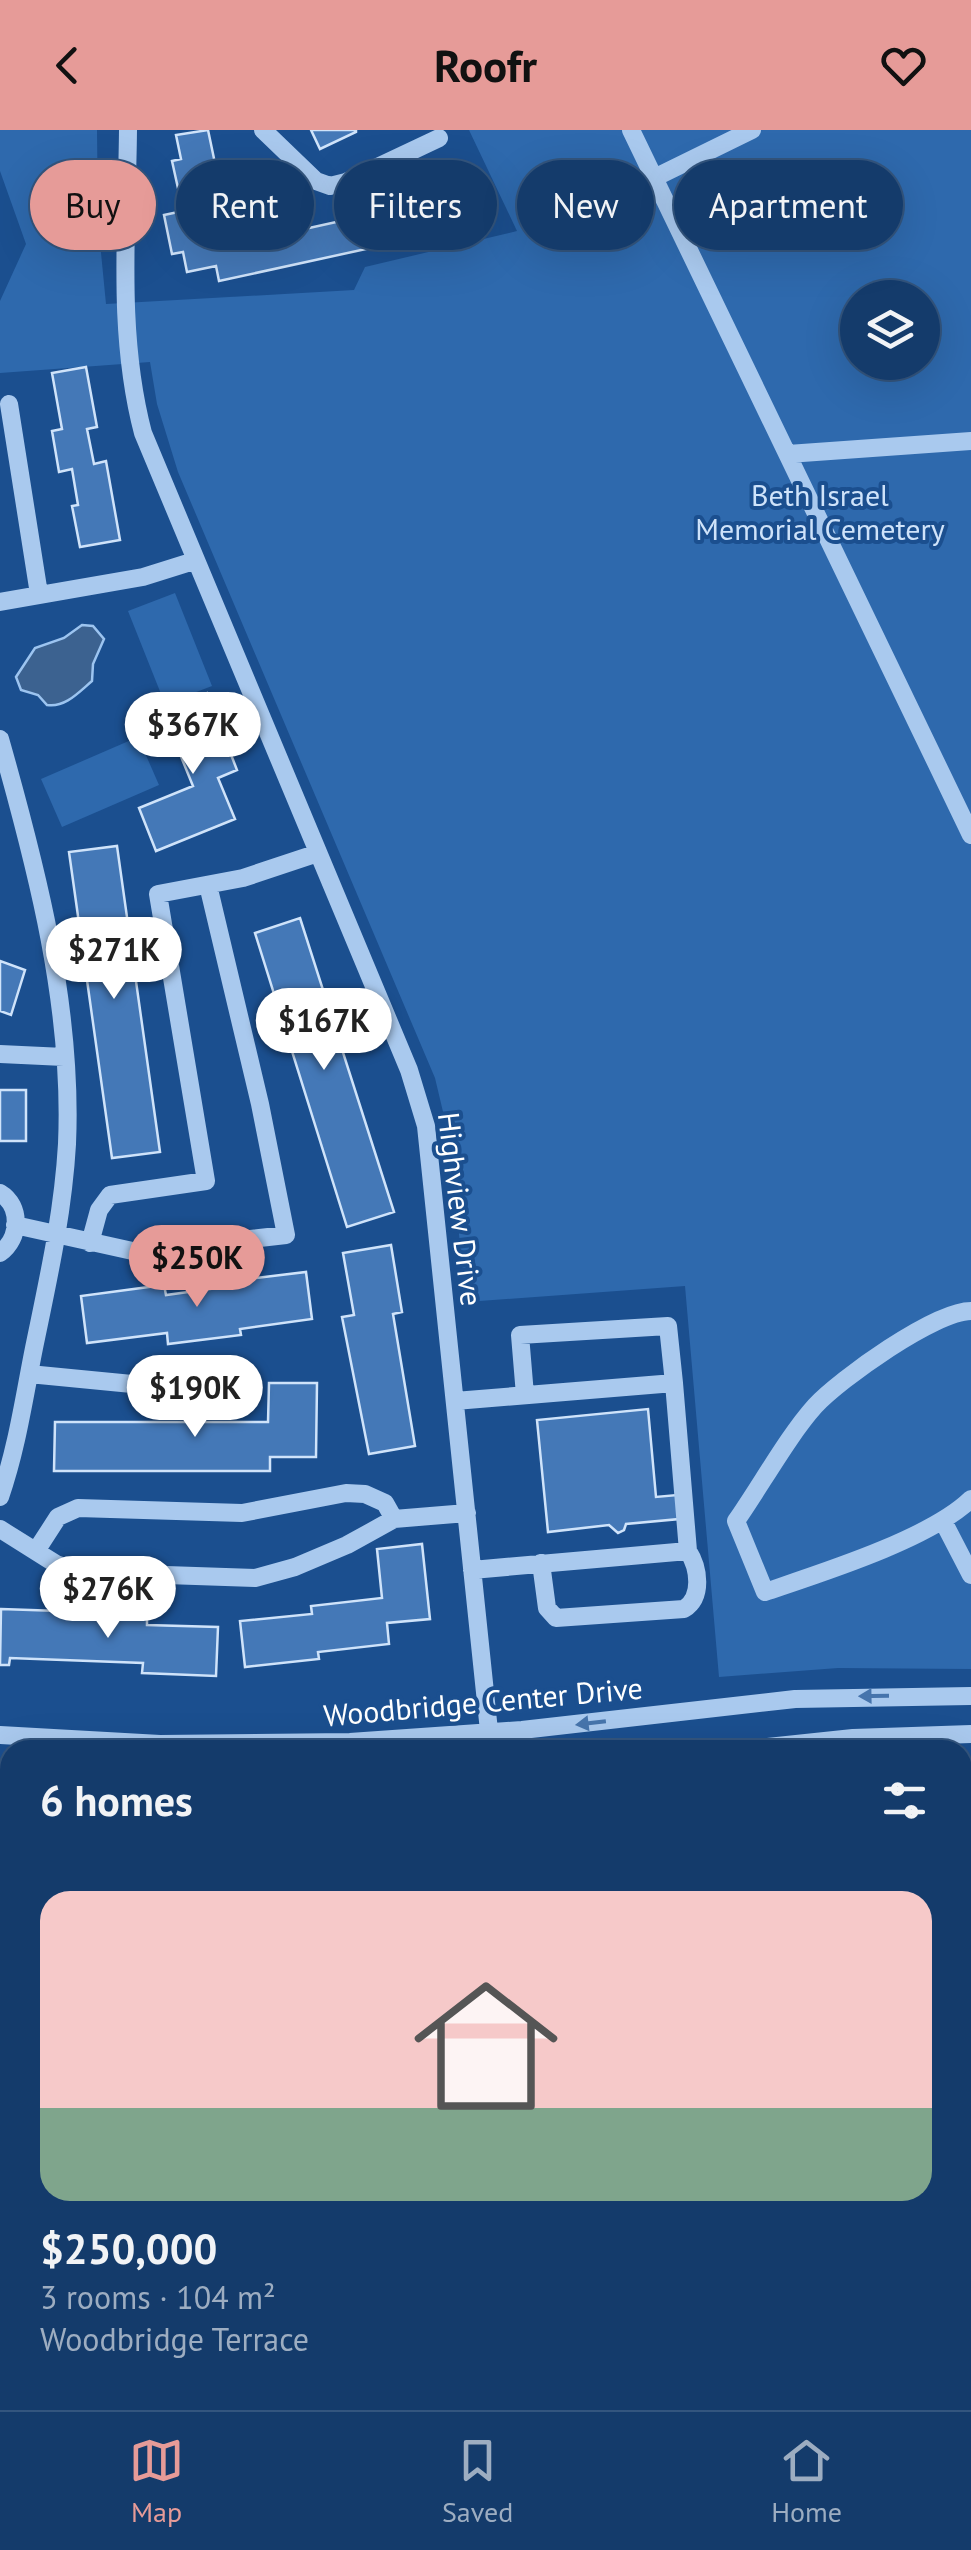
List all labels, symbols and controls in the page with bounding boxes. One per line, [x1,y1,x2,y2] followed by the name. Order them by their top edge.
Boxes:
[434,36,537,94] text: Roofr
[40,38,95,93] icon: back
[876,38,931,93] icon: heart
[30,160,156,250] chip: Buy
[176,160,314,250] chip: Rent
[334,160,497,250] chip: Filters
[517,160,654,250] chip: New
[674,160,903,250] chip: Apartment
[840,280,940,380] map controls
[840,280,940,380] button: layers
[695,475,945,548] park label: Beth Israel Memorial Cemetery
[123,692,263,777] pin: $367K
[147,703,239,745] text: $367K
[44,917,184,1002] pin: $271K
[68,928,160,970] text: $271K
[254,988,394,1073] pin: $167K
[278,999,370,1041] text: $167K
[430,1110,492,1308] street label: Highview Drive
[127,1225,267,1310] pin: $250K
[151,1236,243,1278] text: $250K
[125,1355,265,1440] pin: $190K
[149,1366,241,1408] text: $190K
[38,1556,178,1641] pin: $276K
[62,1567,154,1609] text: $276K
[322,1668,644,1734] street label: Woodbridge Center Drive
[857,1688,889,1704] one-way arrow
[575,1715,606,1731] one-way arrow
[40,1773,193,1828] text: 6 homes
[877,1773,932,1828] icon: filters
[396,1956,576,2136] icon: home
[40,2221,217,2276] text: $250,000
[40,2276,276,2318] text: 3 rooms · 104 m²
[40,2318,309,2360] text: Woodbridge Terrace
[129,2433,184,2530] tab: Map
[442,2433,513,2530] tab: Saved
[771,2433,842,2530] tab: Home

